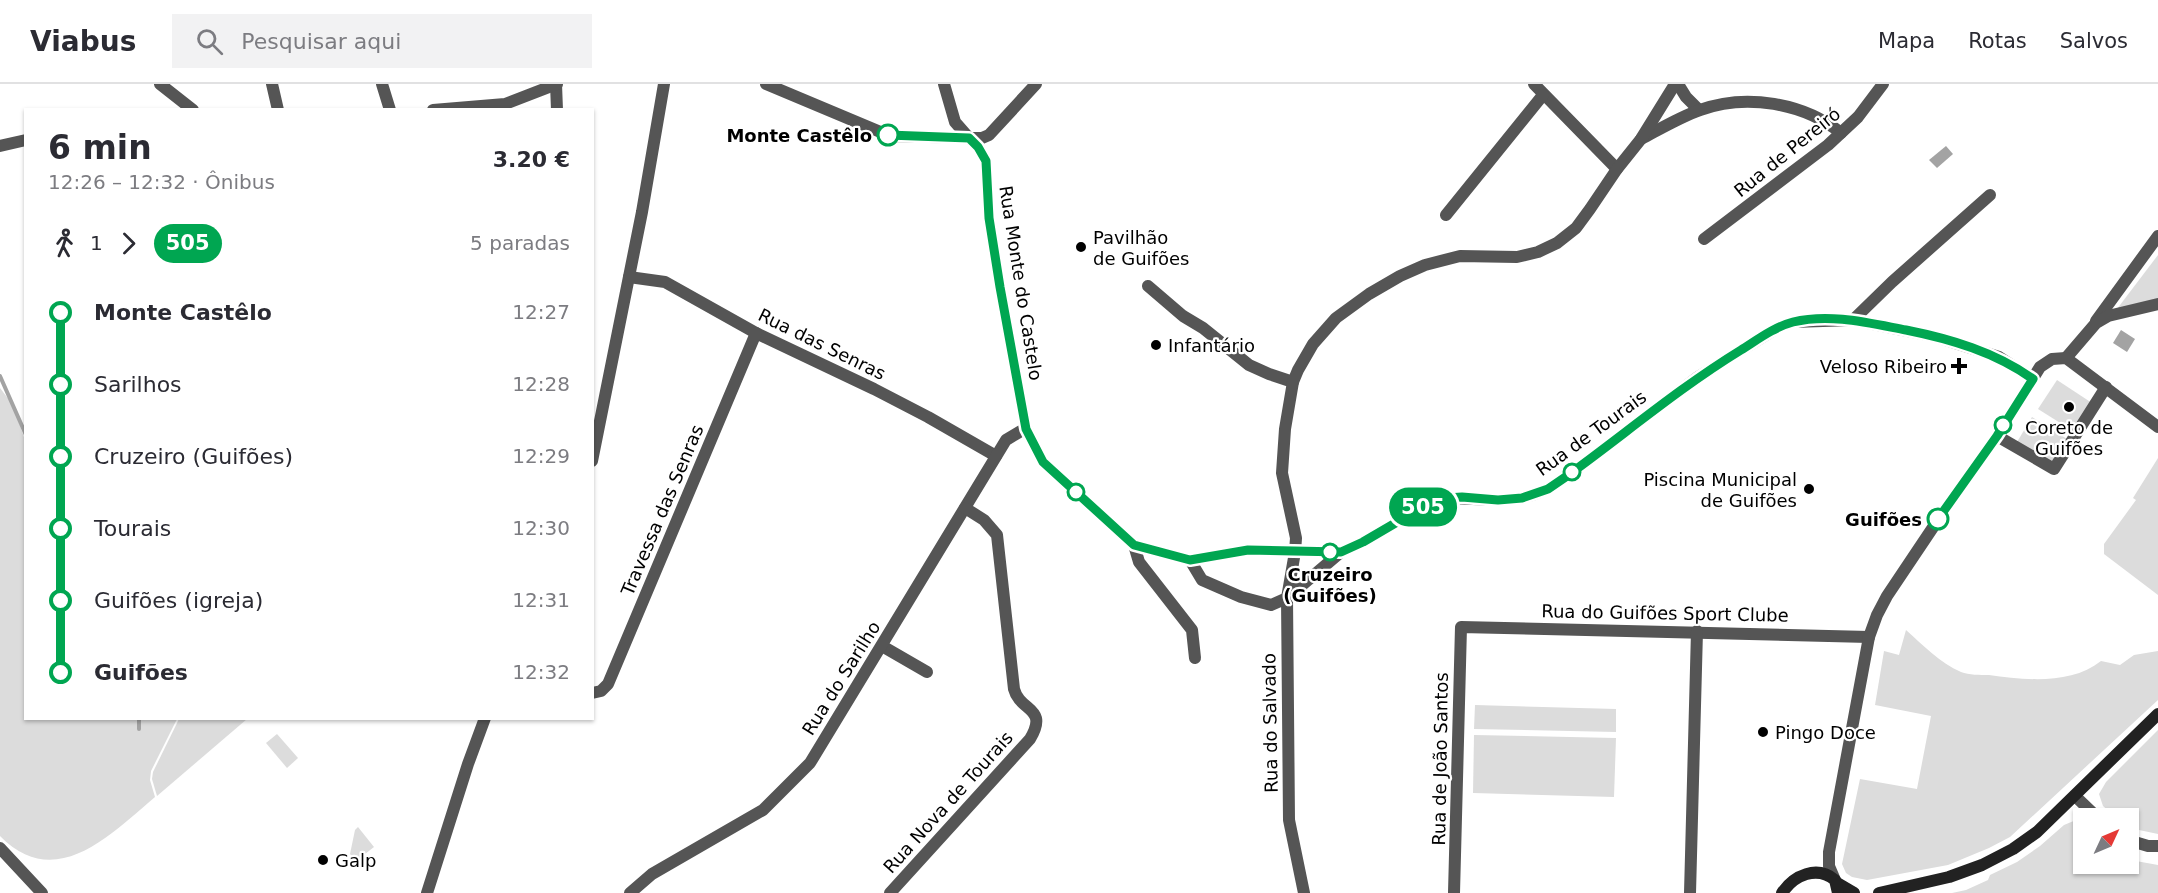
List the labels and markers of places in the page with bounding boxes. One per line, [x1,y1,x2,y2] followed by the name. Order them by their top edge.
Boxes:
[877,124,899,146] marker: Monte Castêlo
[726,125,872,146] place label: Monte Castêlo
[1093,227,1189,269] place label: Pavilhão de Guifões
[1074,240,1088,254] marker: Pavilhão de Guifões
[1168,335,1255,356] place label: Infantário
[1149,338,1163,352] marker: Infantário
[1820,356,1947,377] place label: Veloso Ribeiro
[1952,359,1966,373] marker: Veloso Ribeiro
[2062,400,2076,414] marker: Coreto de Guifões
[1994,416,2012,434] unlabelled marker
[2025,417,2113,459] place label: Coreto de Guifões
[1563,463,1581,481] unlabelled marker
[1643,469,1797,511] place label: Piscina Municipal de Guifões
[1802,482,1816,496] marker: Piscina Municipal de Guifões
[1067,483,1085,501] unlabelled marker
[1927,508,1949,530] marker: Guifões
[1845,509,1922,530] place label: Guifões
[1321,543,1339,561] marker: Cruzeiro (Guifões)
[1283,564,1377,606] place label: Cruzeiro (Guifões)
[1775,722,1876,743] place label: Pingo Doce
[1756,725,1770,739] marker: Pingo Doce
[335,850,376,871] place label: Galp
[316,853,330,867] marker: Galp

